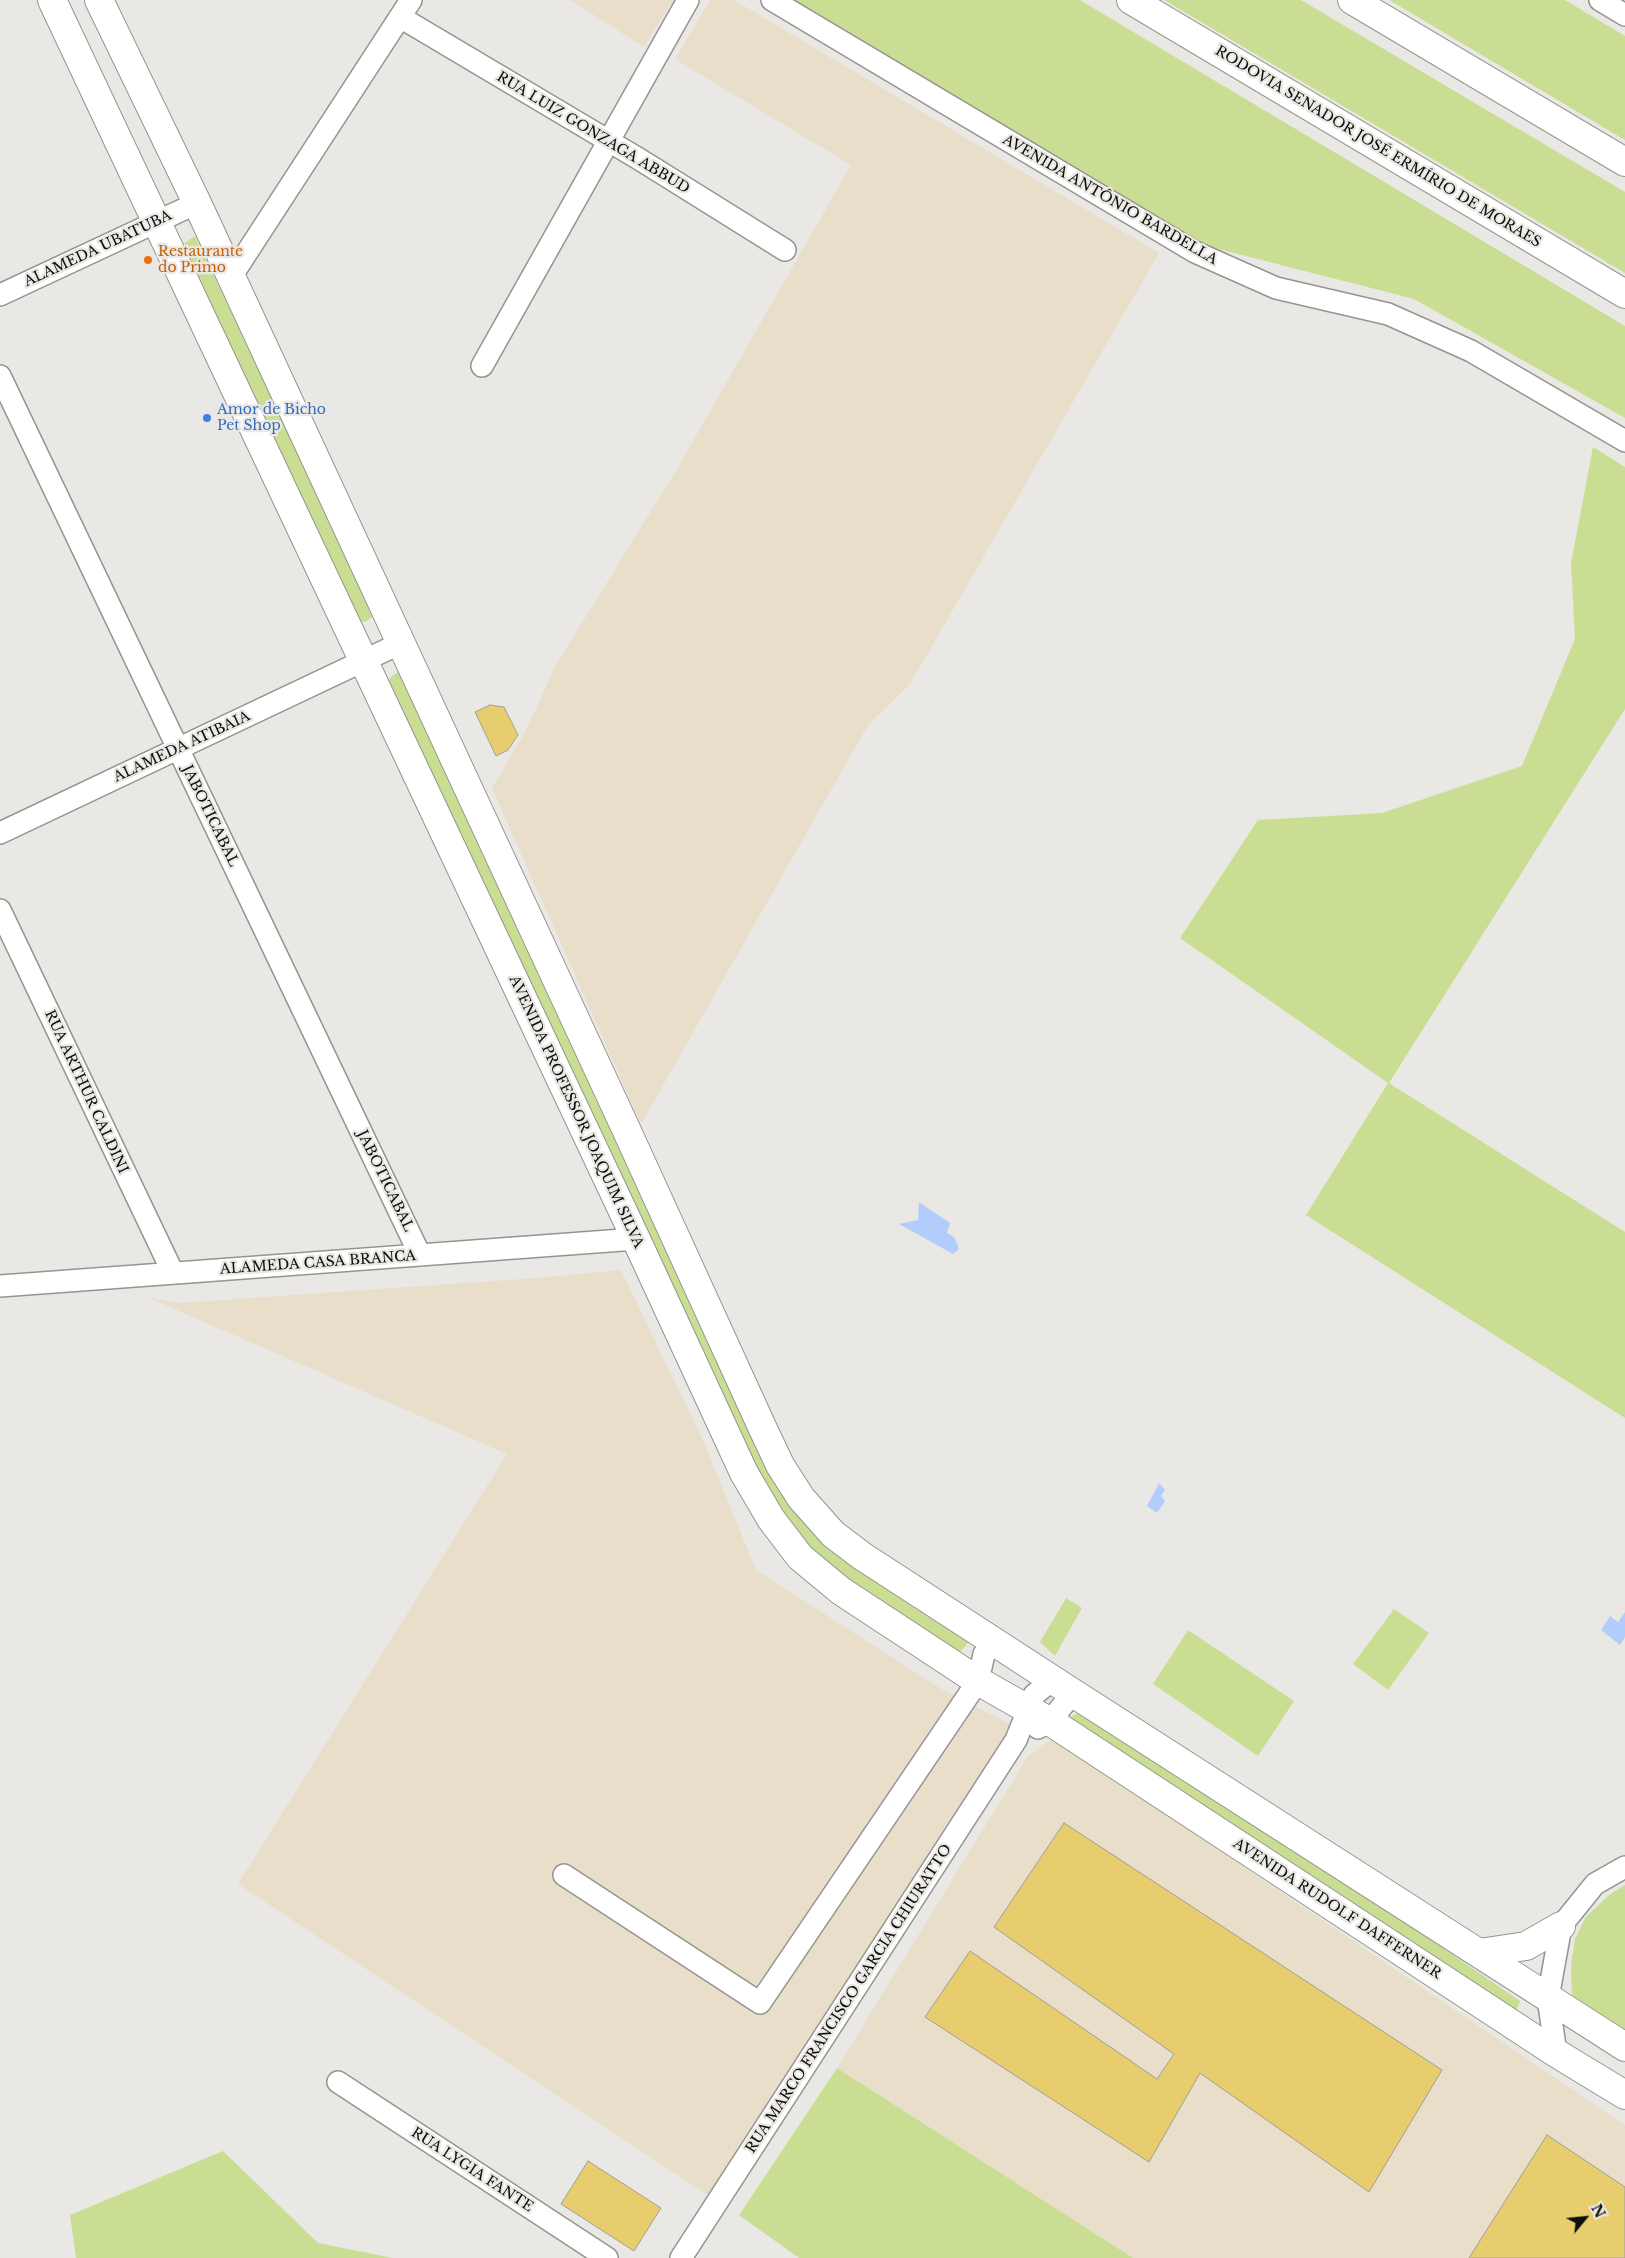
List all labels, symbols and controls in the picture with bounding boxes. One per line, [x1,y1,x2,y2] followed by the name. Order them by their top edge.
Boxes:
[1212,43,1544,251] street label: RODOVIA SENADOR JOSÉ ERMÍRIO DE MORAES
[493,69,693,197] street label: RUA LUIZ GONZAGA ABBUD
[1000,131,1220,269] street label: AVENIDA ANTÔNIO BARDELLA
[21,207,175,291] street label: ALAMEDA UBATUBA
[158,244,243,276] place label: Restaurante do Primo
[142,254,154,266] marker: Restaurante do Primo
[217,402,326,434] place label: Amor de Bicho Pet Shop
[201,412,213,424] marker: Amor de Bicho Pet Shop
[111,708,253,786] street label: ALAMEDA ATIBAIA
[178,763,242,869] street label: JABOTICABAL
[505,973,647,1251] street label: AVENIDA PROFESSOR JOAQUIM SILVA
[41,1008,131,1176] street label: RUA ARTHUR CALDINI
[353,1128,417,1234] street label: JABOTICABAL
[219,1248,417,1278] street label: ALAMEDA CASA BRANCA
[1230,1835,1444,1983] street label: AVENIDA RUDOLF DAFFERNER
[743,1842,955,2156] street label: RUA MARCO FRANCISCO GARCIA CHIURATTO
[408,2124,536,2216] street label: RUA LYGIA FANTE
[1560,2193,1610,2243] north arrow
[1587,2201,1609,2221] text: N

